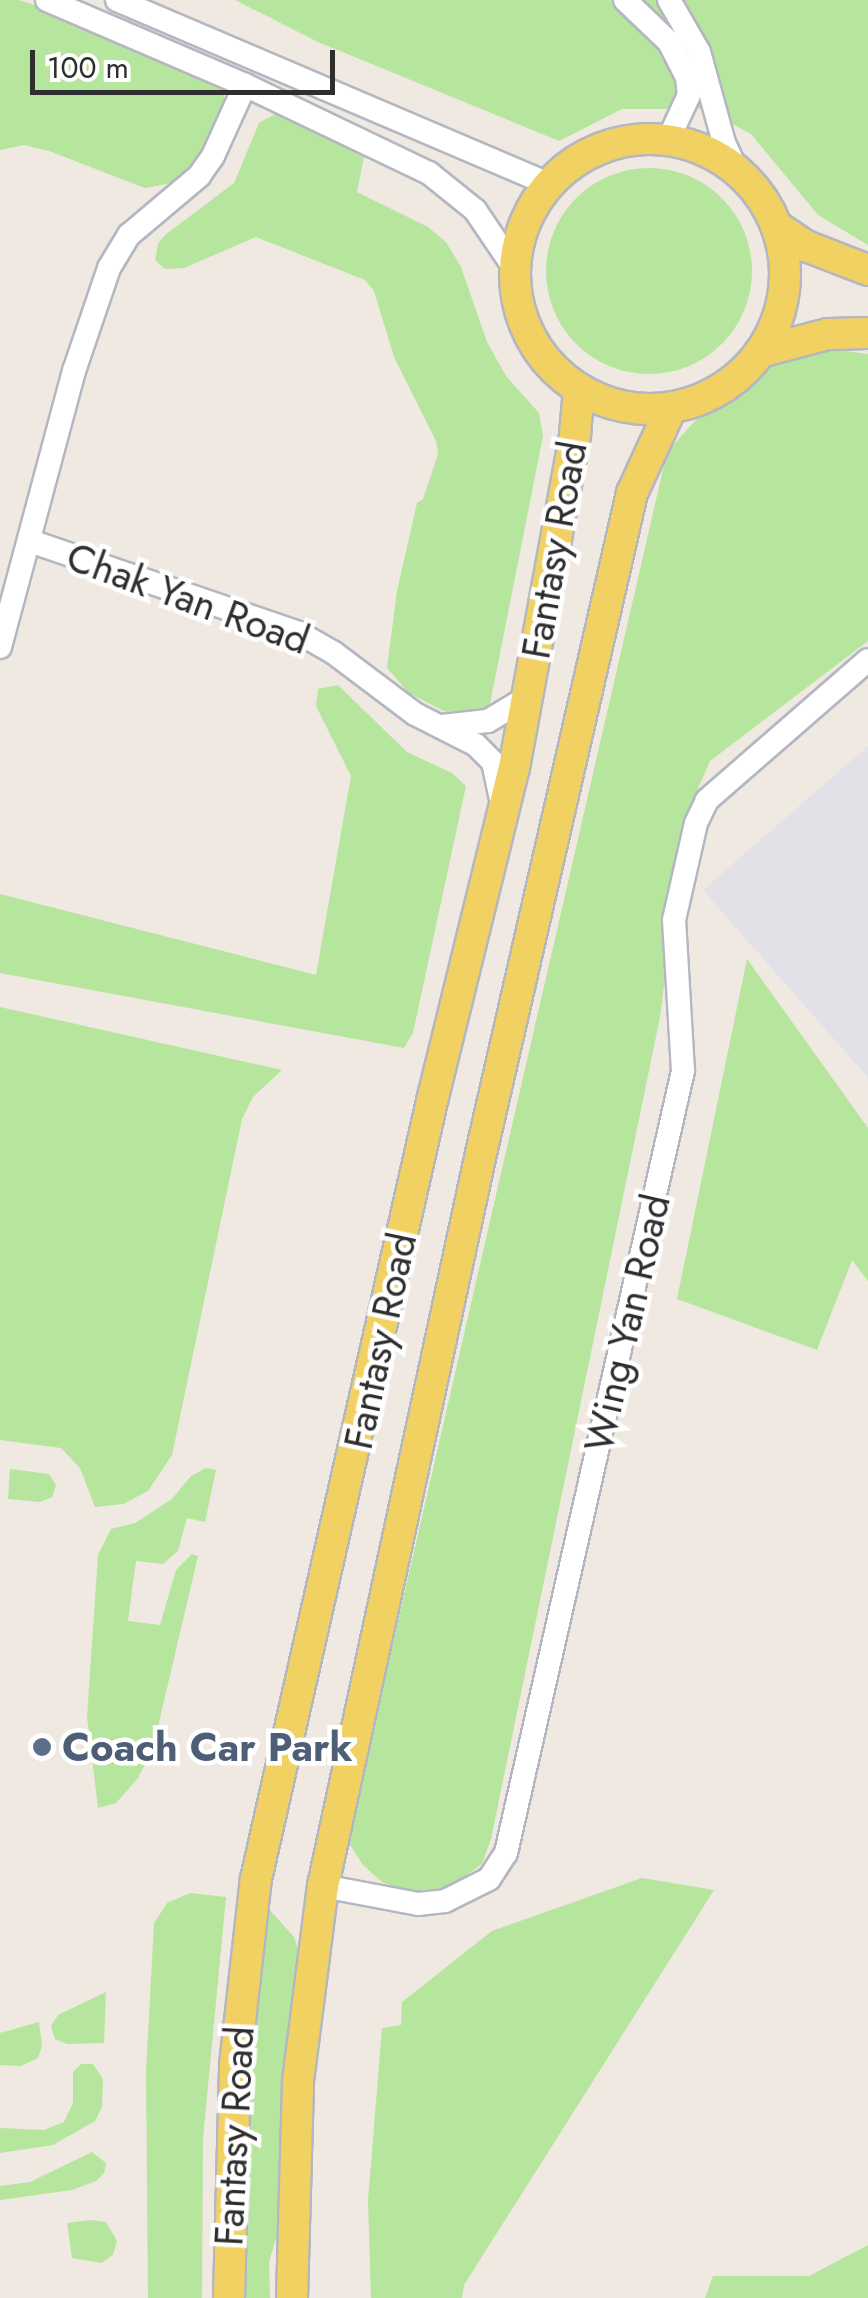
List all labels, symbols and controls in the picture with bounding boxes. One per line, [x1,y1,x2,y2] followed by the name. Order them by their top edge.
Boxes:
[35,30,340,92] scale bar
[47,46,129,89] text: 100 m
[511,438,597,662] street label: Fantasy Road
[60,532,316,664] street label: Chak Yan Road
[574,1190,680,1456] street label: Wing Yan Road
[334,1229,426,1453] street label: Fantasy Road
[62,1723,353,1771] place label: Coach Car Park
[31,1736,53,1758] marker: Coach Car Park
[204,2025,264,2247] street label: Fantasy Road

